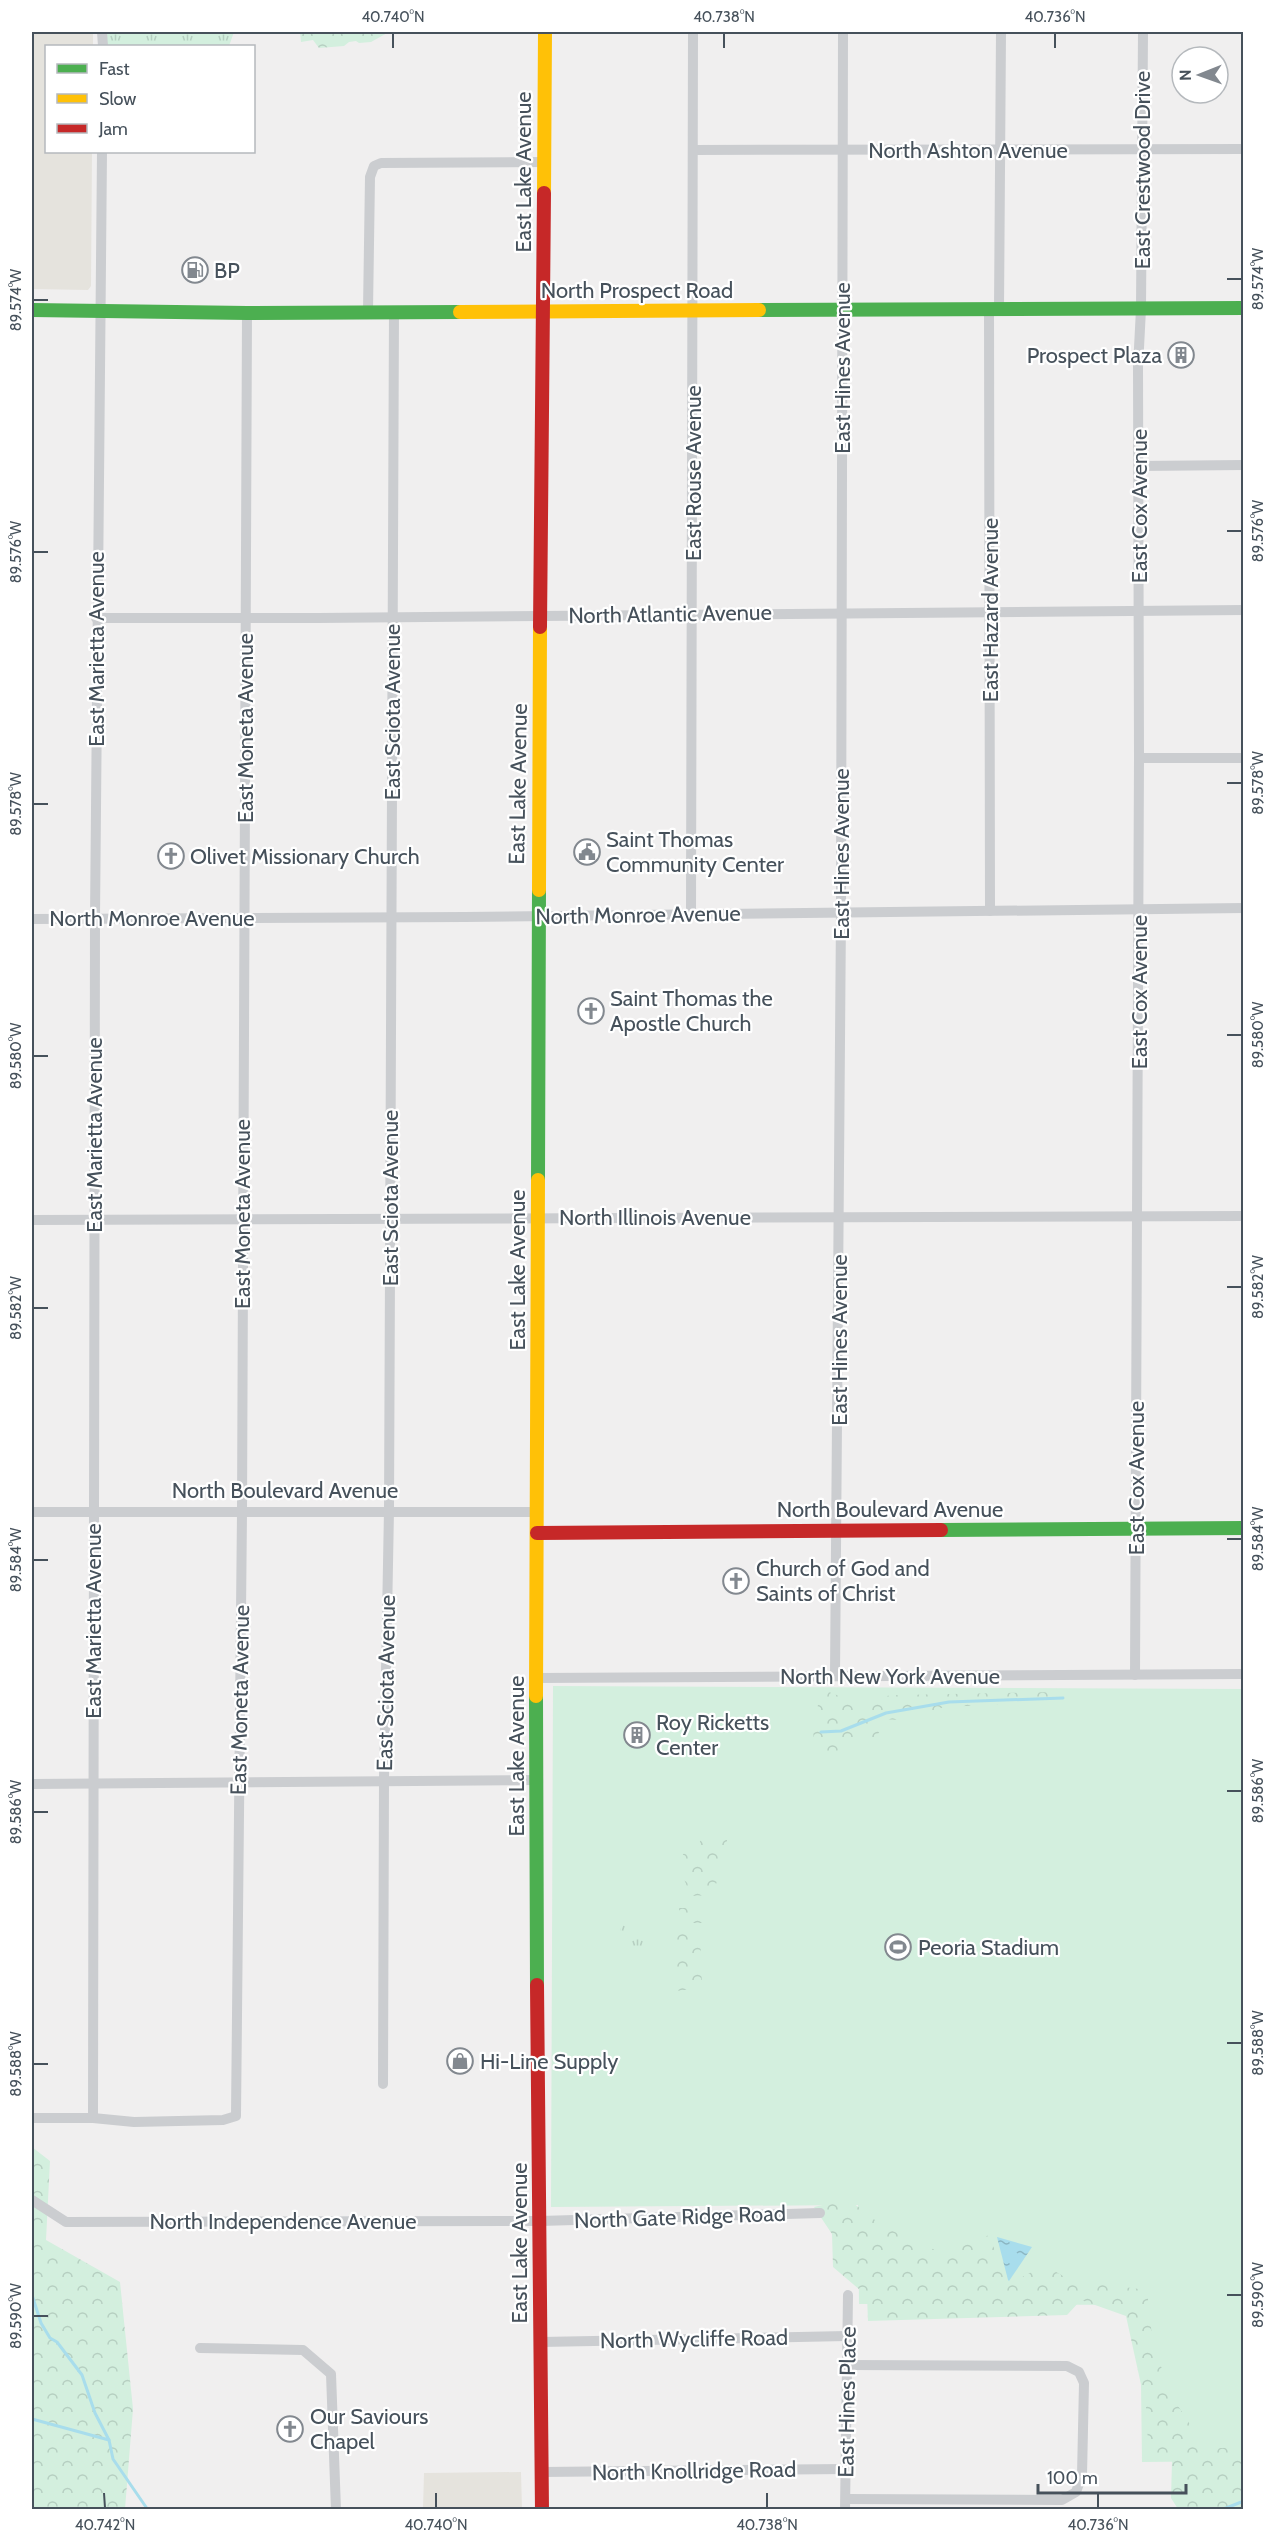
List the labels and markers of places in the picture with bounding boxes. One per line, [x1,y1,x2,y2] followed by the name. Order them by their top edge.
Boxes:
[180,255,210,285] fuel station icon: BP
[214,257,240,284] place label: BP
[1166,340,1196,370] building icon: Prospect Plaza
[1027,342,1162,369] place label: Prospect Plaza
[606,826,784,878] place label: Saint Thomas Community Center
[572,837,602,867] public building icon: Saint Thomas Community Center
[156,841,186,871] church icon: Olivet Missionary Church
[190,843,420,870] place label: Olivet Missionary Church
[610,985,773,1037] place label: Saint Thomas the Apostle Church
[576,996,606,1026] church icon: Saint Thomas the Apostle Church
[756,1555,930,1607] place label: Church of God and Saints of Christ
[721,1566,751,1596] church icon: Church of God and Saints of Christ
[656,1709,769,1761] place label: Roy Ricketts Center
[622,1720,652,1750] building icon: Roy Ricketts Center
[883,1932,913,1962] sports icon: Peoria Stadium
[918,1934,1059,1961] place label: Peoria Stadium
[445,2046,475,2076] shop icon: Hi-Line Supply
[480,2048,618,2075] place label: Hi-Line Supply
[310,2403,428,2455] place label: Our Saviours Chapel
[275,2414,305,2444] church icon: Our Saviours Chapel

